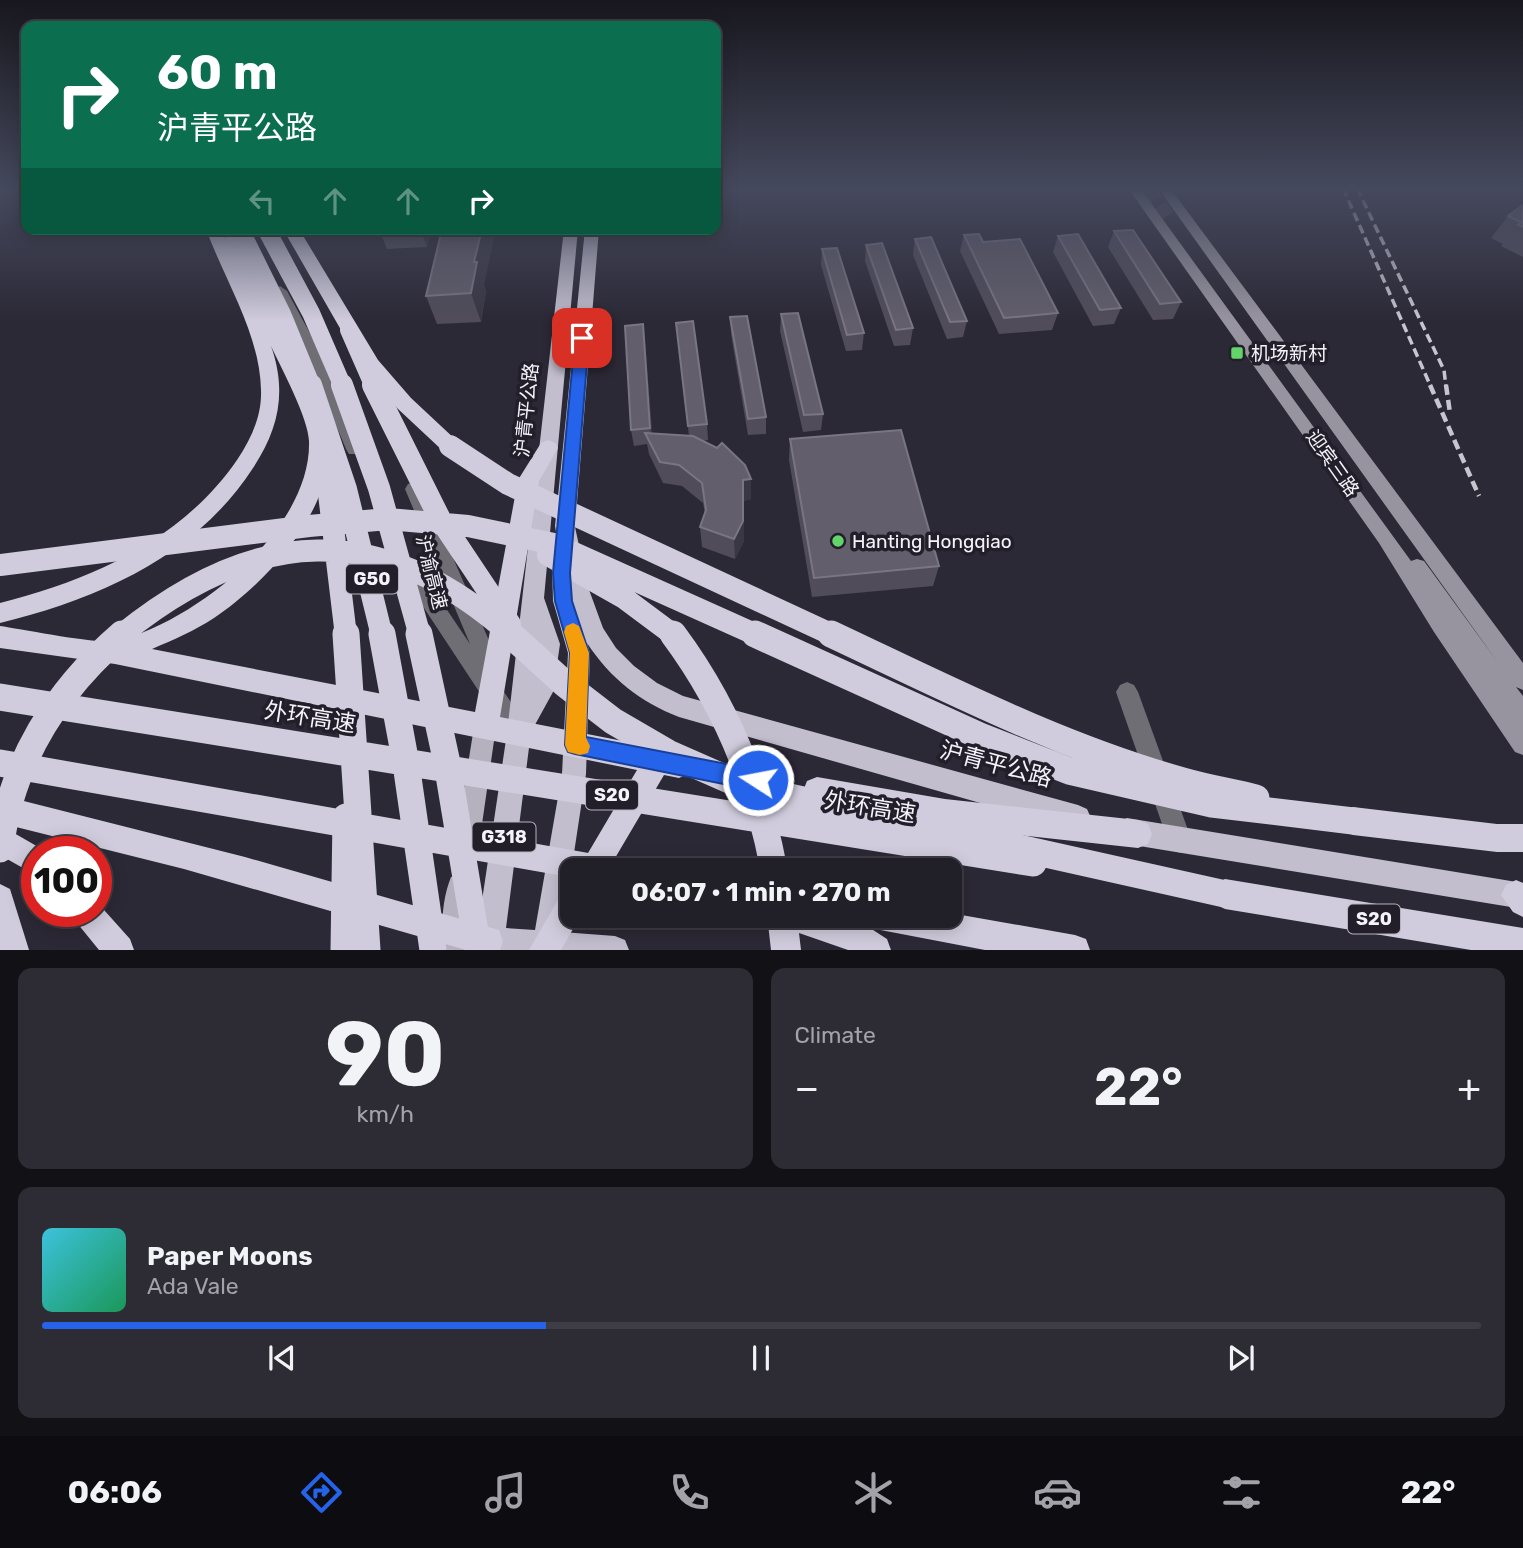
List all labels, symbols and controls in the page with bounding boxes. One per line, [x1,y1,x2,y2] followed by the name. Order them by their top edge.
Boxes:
[157,43,278,101] text: 60 m
[42,49,133,140] icon: right
[157,109,317,147] text: 沪青平公路
[243,182,281,220] icon: left
[316,182,354,220] icon: ahead
[389,182,427,220] icon: ahead
[462,182,500,220] icon: right
[552,308,612,368] pin
[563,319,601,357] icon: arrive
[1251,342,1327,365] place label: 机场新村
[1229,345,1245,361] marker: 机场新村
[510,362,543,459] street label: 沪青平公路
[1301,426,1364,501] street label: 迎宾三路
[852,530,1012,553] place label: Hanting Hongqiao
[411,532,452,612] street label: 沪渝高速
[830,533,846,549] marker: Hanting Hongqiao
[346,564,398,594] road number: G50
[262,696,358,738] street label: 外环高速
[937,736,1055,792] street label: 沪青平公路
[721,743,795,817] position arrow
[586,780,638,810] road number: S20
[822,786,918,828] street label: 外环高速
[472,822,536,852] road number: G318
[21,836,112,927] speed limit sign: 100
[631,877,891,908] text: 06:07 · 1 min · 270 m
[1348,904,1400,934] road number: S20
[325,1000,445,1108] text: 90
[795,1021,876,1049] text: Climate
[1094,1056,1183,1118] text: 22°
[795,1065,819,1111] text: −
[1457,1065,1481,1111] text: +
[357,1100,414,1128] text: km/h
[147,1241,313,1272] text: Paper Moons
[147,1272,239,1300] text: Ada Vale
[263,1339,301,1377] icon: previous
[742,1339,780,1377] icon: pause
[1222,1339,1260,1377] icon: next
[297,1468,346,1517] icon: directions
[481,1468,530,1517] icon: music
[665,1468,714,1517] icon: phone
[849,1468,898,1517] icon: climate
[1033,1468,1082,1517] icon: car
[1217,1468,1266,1517] icon: filters
[67,1473,162,1511] text: 06:06
[1401,1473,1455,1511] text: 22°

